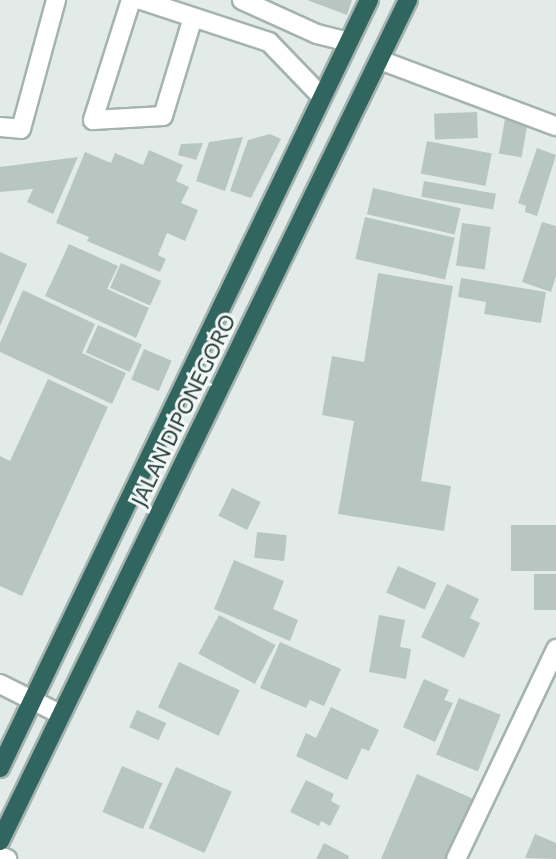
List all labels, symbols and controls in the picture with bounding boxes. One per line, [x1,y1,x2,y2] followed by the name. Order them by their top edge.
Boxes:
[126,310,240,510] street label: JALAN DIPONEGORO

